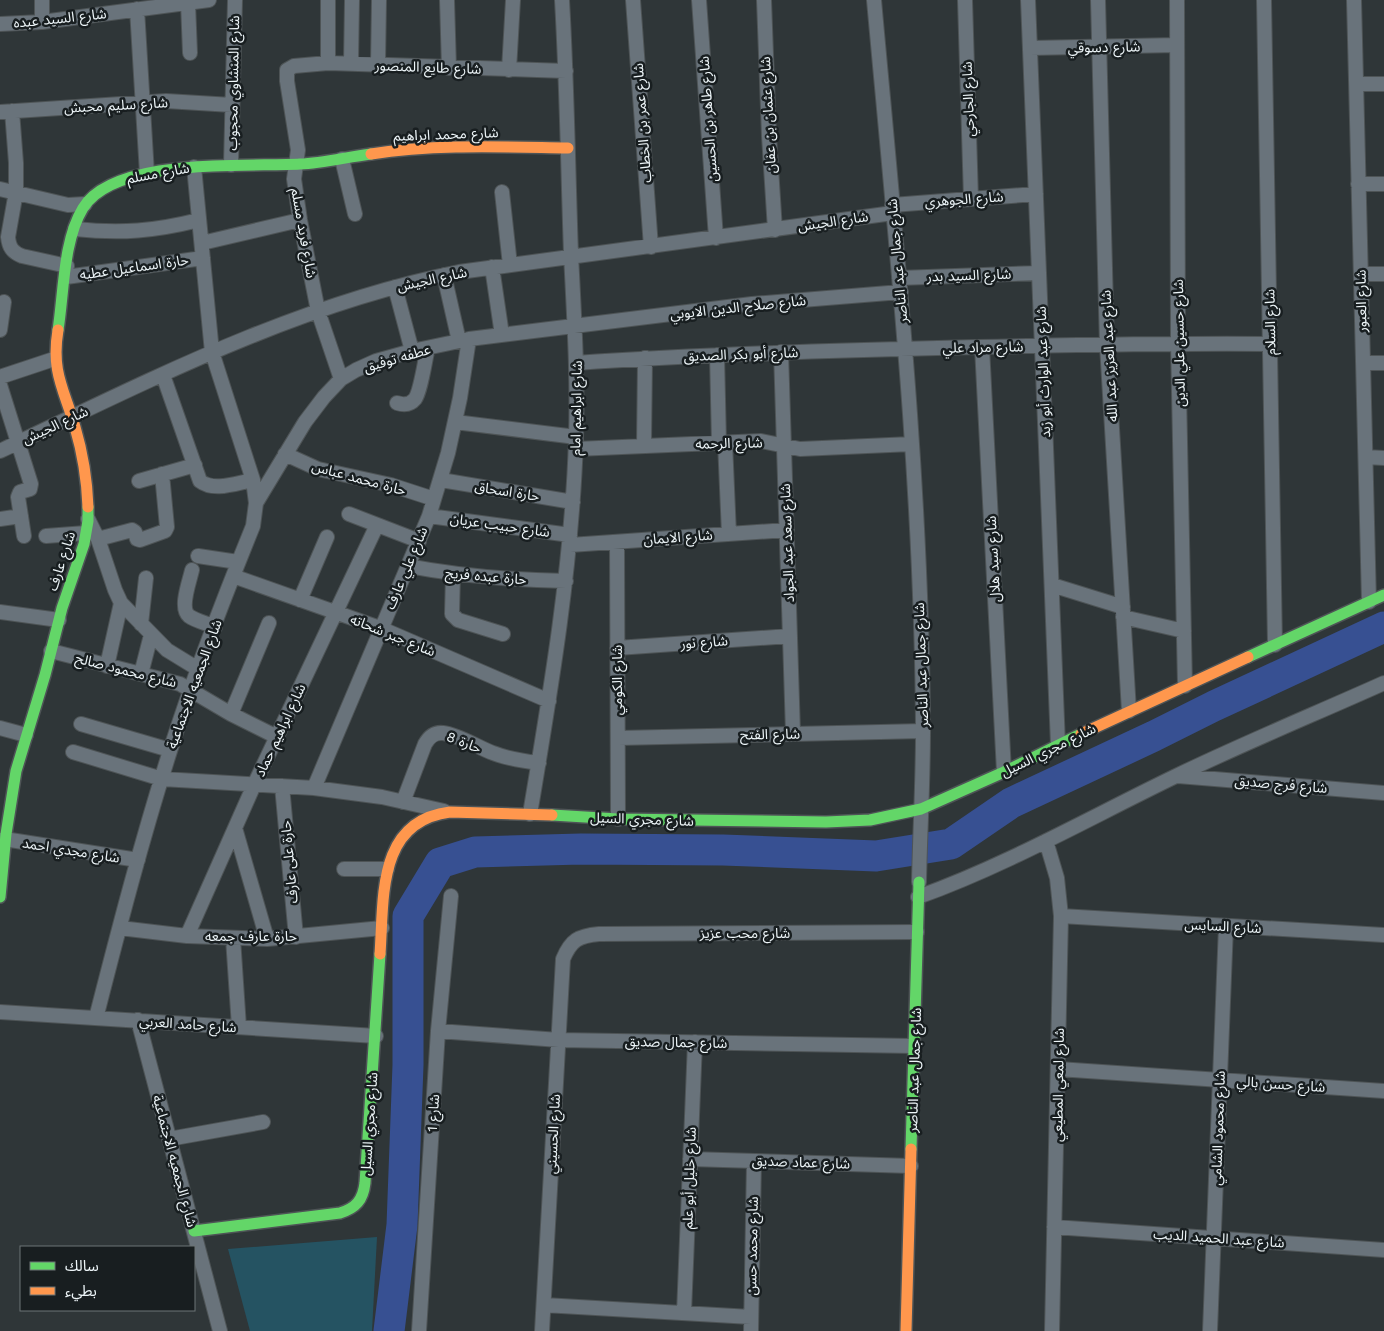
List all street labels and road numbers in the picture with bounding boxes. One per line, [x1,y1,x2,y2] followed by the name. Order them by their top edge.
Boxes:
[13,5,108,34] street label: شارع السيد عبده
[224,15,245,151] street label: شارع المنشاوي محجوب
[1067,38,1141,59] street label: شارع دسوقي
[696,55,723,182] street label: شارع طاهر بن الحسين
[757,56,782,174] street label: شارع عثمان بن عفان
[373,57,482,80] street label: شارع طايع المنصور
[959,61,981,137] street label: شارع الجارحي
[630,62,657,183] street label: شارع عمر بن الخطاب
[64,94,168,119] street label: شارع سليم محبش
[393,124,499,147] street label: شارع محمد ابراهيم
[125,160,191,189] street label: شارع مسلم
[285,187,320,280] street label: شارع فريد مسلم
[924,188,1004,213] street label: شارع الجوهري
[884,198,913,325] street label: شارع جمال عبد الناصر
[797,208,870,237] street label: شارع الجيش
[78,251,190,284] street label: حارة اسماعيل عطيه
[396,264,469,297] street label: شارع الجيش
[925,266,1012,288] street label: شارع السيد بدر
[1352,269,1373,334] street label: شارع العبور
[1170,279,1191,407] street label: شارع حسين علي الدين
[1098,289,1123,422] street label: شارع عبد العزيز عبد الله
[1261,289,1282,355] street label: شارع السلام
[669,292,807,325] street label: شارع صلاح الدين الايوبي
[1032,306,1056,438] street label: شارع عبد الوارث أبو زيد
[942,338,1024,359] street label: شارع مراد علي
[362,341,433,377] street label: عطفه توفيق
[683,343,799,367] street label: شارع أبو بكر الصديق
[567,360,588,456] street label: شارع ابراهيم امام
[19,403,92,450] street label: شارع الجيش
[695,434,763,455] street label: شارع الرحمه
[310,458,408,499] street label: حارة محمد عباس
[473,478,541,505] street label: حارة اسحاق
[777,483,800,603] street label: شارع سعد عبد الجواد
[449,510,551,543] street label: شارع حبيب عريان
[983,515,1006,603] street label: شارع سيد هلال
[381,524,434,613] street label: شارع علي عارف
[643,527,713,550] street label: شارع الايمان
[44,529,81,594] street label: شارع عارف
[444,564,527,591] street label: حارة عبده فريج
[911,602,934,729] street label: شارع جمال عبد الناصر
[347,611,438,662] street label: شارع جبر شحاته
[163,617,228,752] street label: شارع الجمعيه الاجتماعية
[679,632,729,655] street label: شارع نور
[609,645,628,715] street label: شارع الكومي
[73,650,178,693] street label: شارع محمود صالح
[251,681,311,780] street label: شارع ابراهيم حماد
[998,720,1100,783] street label: شارع مجري السيل
[740,725,800,746] street label: شارع الفتح
[444,728,484,757] street label: حارة 8
[1234,772,1328,799] street label: شارع فرج صديق
[590,809,694,832] street label: شارع مجري السيل
[277,820,302,904] street label: حارة على عارف
[21,834,121,869] street label: شارع مجدي احمد
[1184,916,1262,939] street label: شارع السايس
[699,925,790,944] street label: شارع محب عزيز
[205,928,297,945] street label: حارة عارف جمعه
[904,1007,927,1134] street label: شارع جمال عبد الناصر
[139,1013,237,1039] street label: شارع حامد العربي
[1049,1028,1070,1142] street label: شارع لمعي المطيعي
[625,1033,727,1054] street label: شارع جمال صديق
[1208,1070,1231,1186] street label: شارع محمود الشامي
[357,1072,384,1176] street label: شارع مجري السيل
[1236,1073,1326,1098] street label: شارع حسن بالي
[147,1093,200,1230] street label: شارع الجمعيه الاجتماعية
[424,1094,445,1132] street label: شارع 1
[543,1094,566,1175] street label: شارع الحسيني
[678,1127,702,1229] street label: شارع خليل أبو علم
[751,1152,850,1175] street label: شارع عماد صديق
[743,1196,764,1296] street label: شارع محمد حسن
[1153,1225,1285,1254] street label: شارع عبد الحميد الديب

